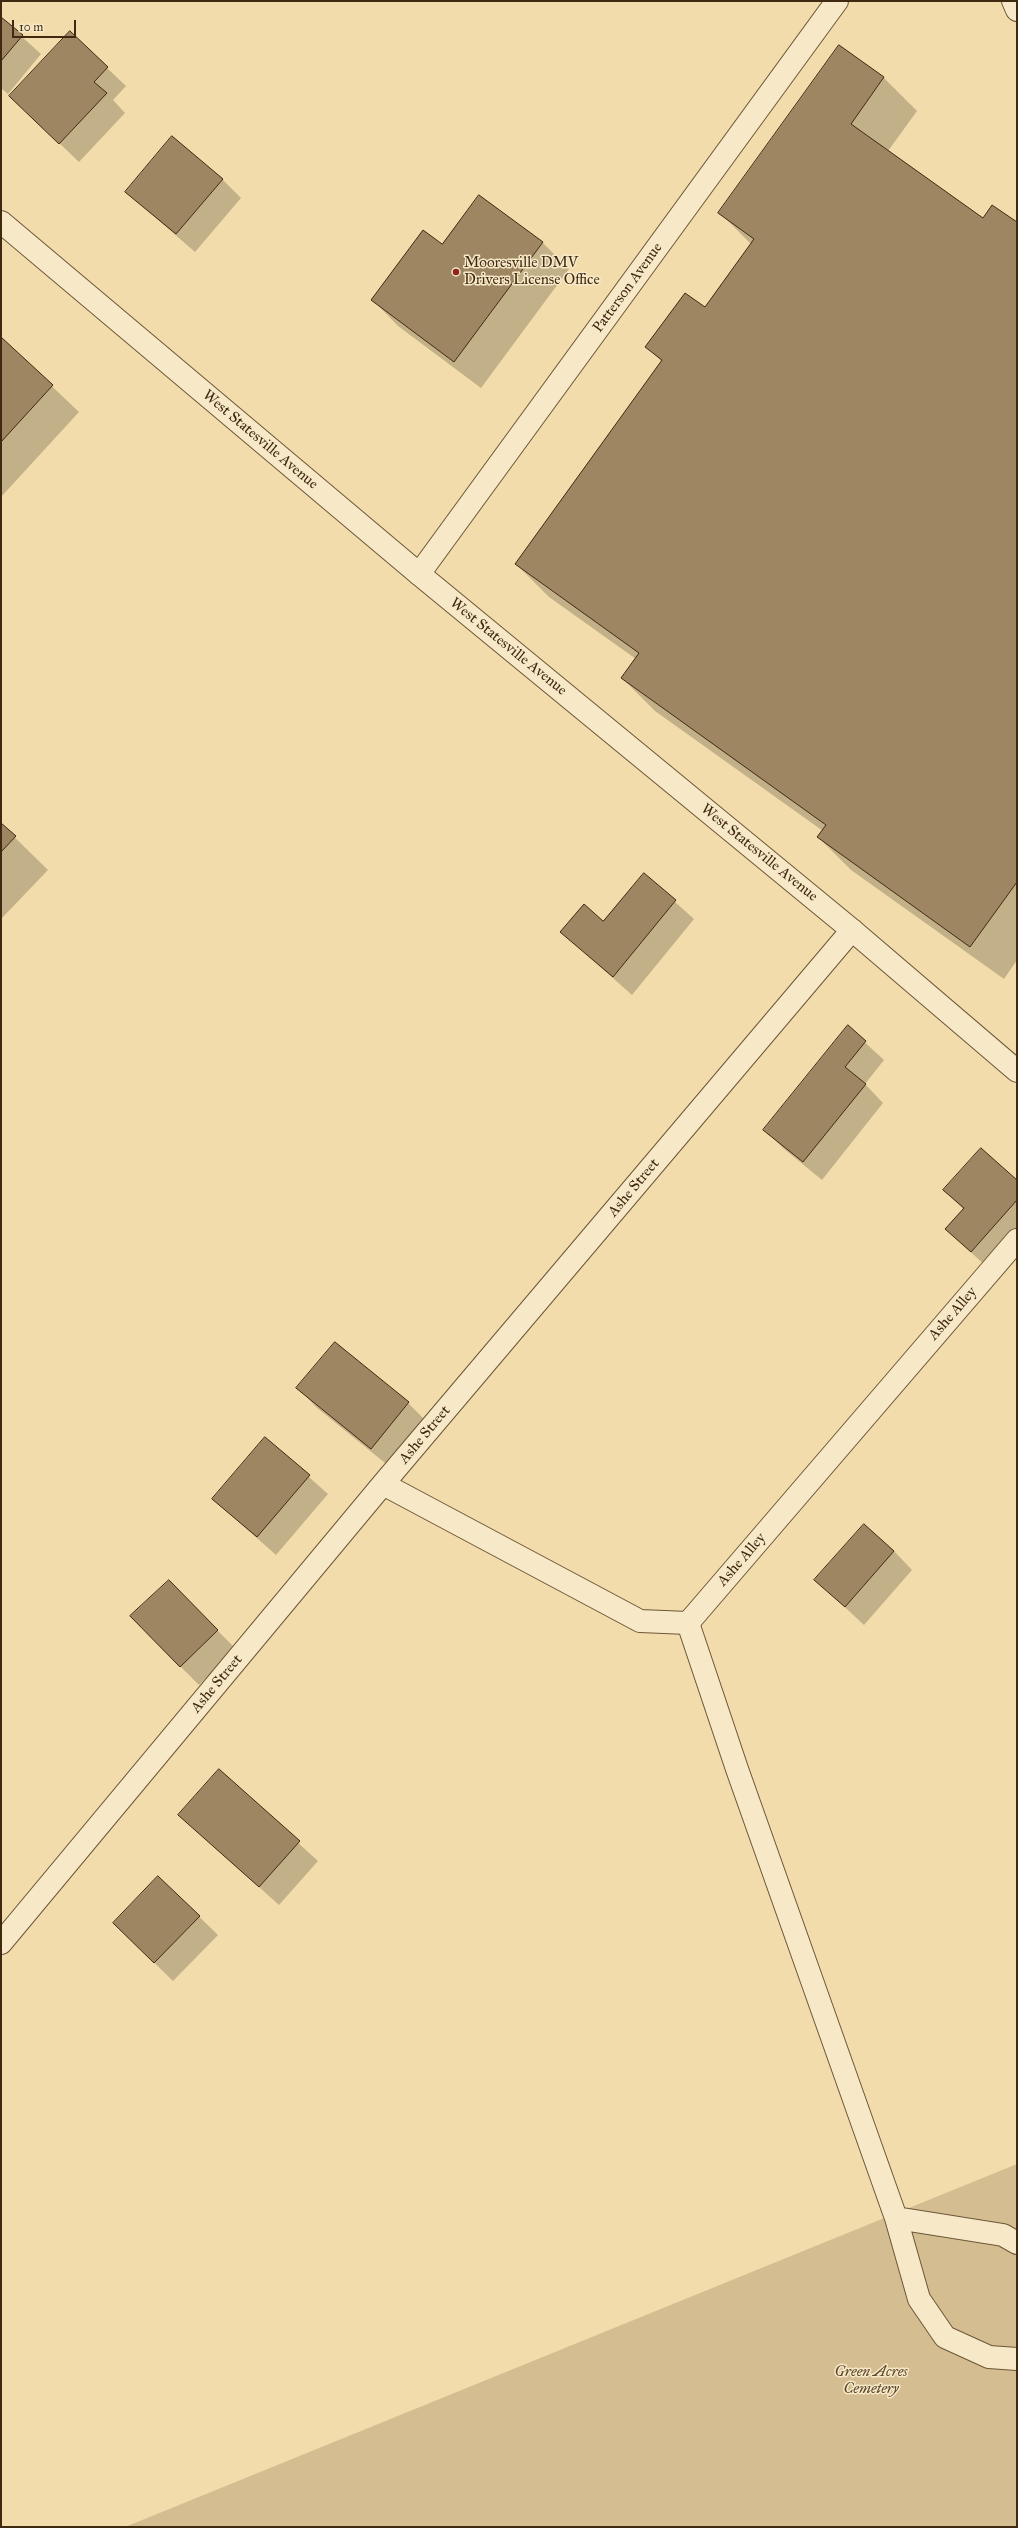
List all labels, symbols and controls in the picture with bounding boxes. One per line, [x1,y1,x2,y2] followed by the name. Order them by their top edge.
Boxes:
[14,12,78,38] scale bar
[19,20,43,34] text: 10 m
[589,240,667,336] street label: Patterson Avenue
[464,254,600,289] place label: Mooresville DMV Drivers License Office
[451,267,461,277] marker: Mooresville DMV Drivers License Office
[199,386,321,494] street label: West Statesville Avenue
[446,594,570,700] street label: West Statesville Avenue
[697,800,821,906] street label: West Statesville Avenue
[604,1155,664,1221] street label: Ashe Street
[925,1284,981,1344] street label: Ashe Alley
[395,1402,455,1468] street label: Ashe Street
[714,1530,770,1590] street label: Ashe Alley
[187,1651,247,1717] street label: Ashe Street
[834,2363,908,2398] park label: Green Acres Cemetery

